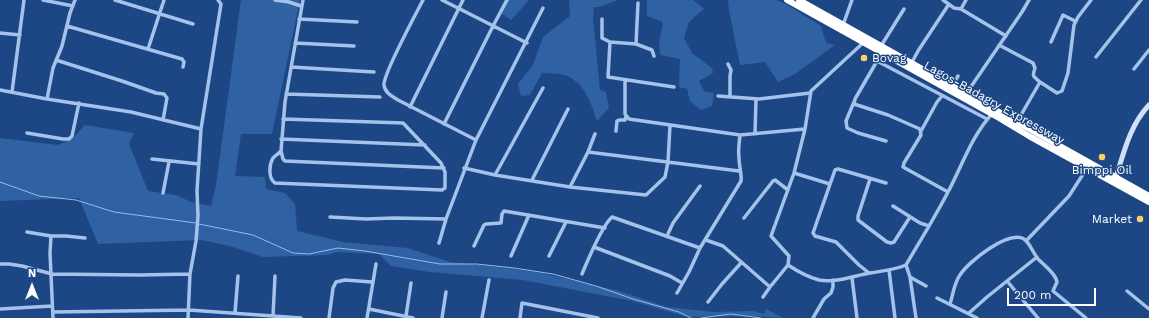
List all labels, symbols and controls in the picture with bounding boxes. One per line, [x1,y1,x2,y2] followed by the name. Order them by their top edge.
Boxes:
[872,51,906,65] place label: Bovag
[859,53,869,63] marker: Bovag
[921,58,1067,148] street label: Lagos-Badagry Expressway
[1097,152,1107,162] marker: Bimppi Oil
[1072,163,1132,177] place label: Bimppi Oil
[1092,212,1132,226] place label: Market
[1135,214,1145,224] marker: Market
[12,266,52,306] north arrow
[28,267,36,280] text: N
[1009,280,1098,306] scale bar
[1014,288,1051,302] text: 200 m

